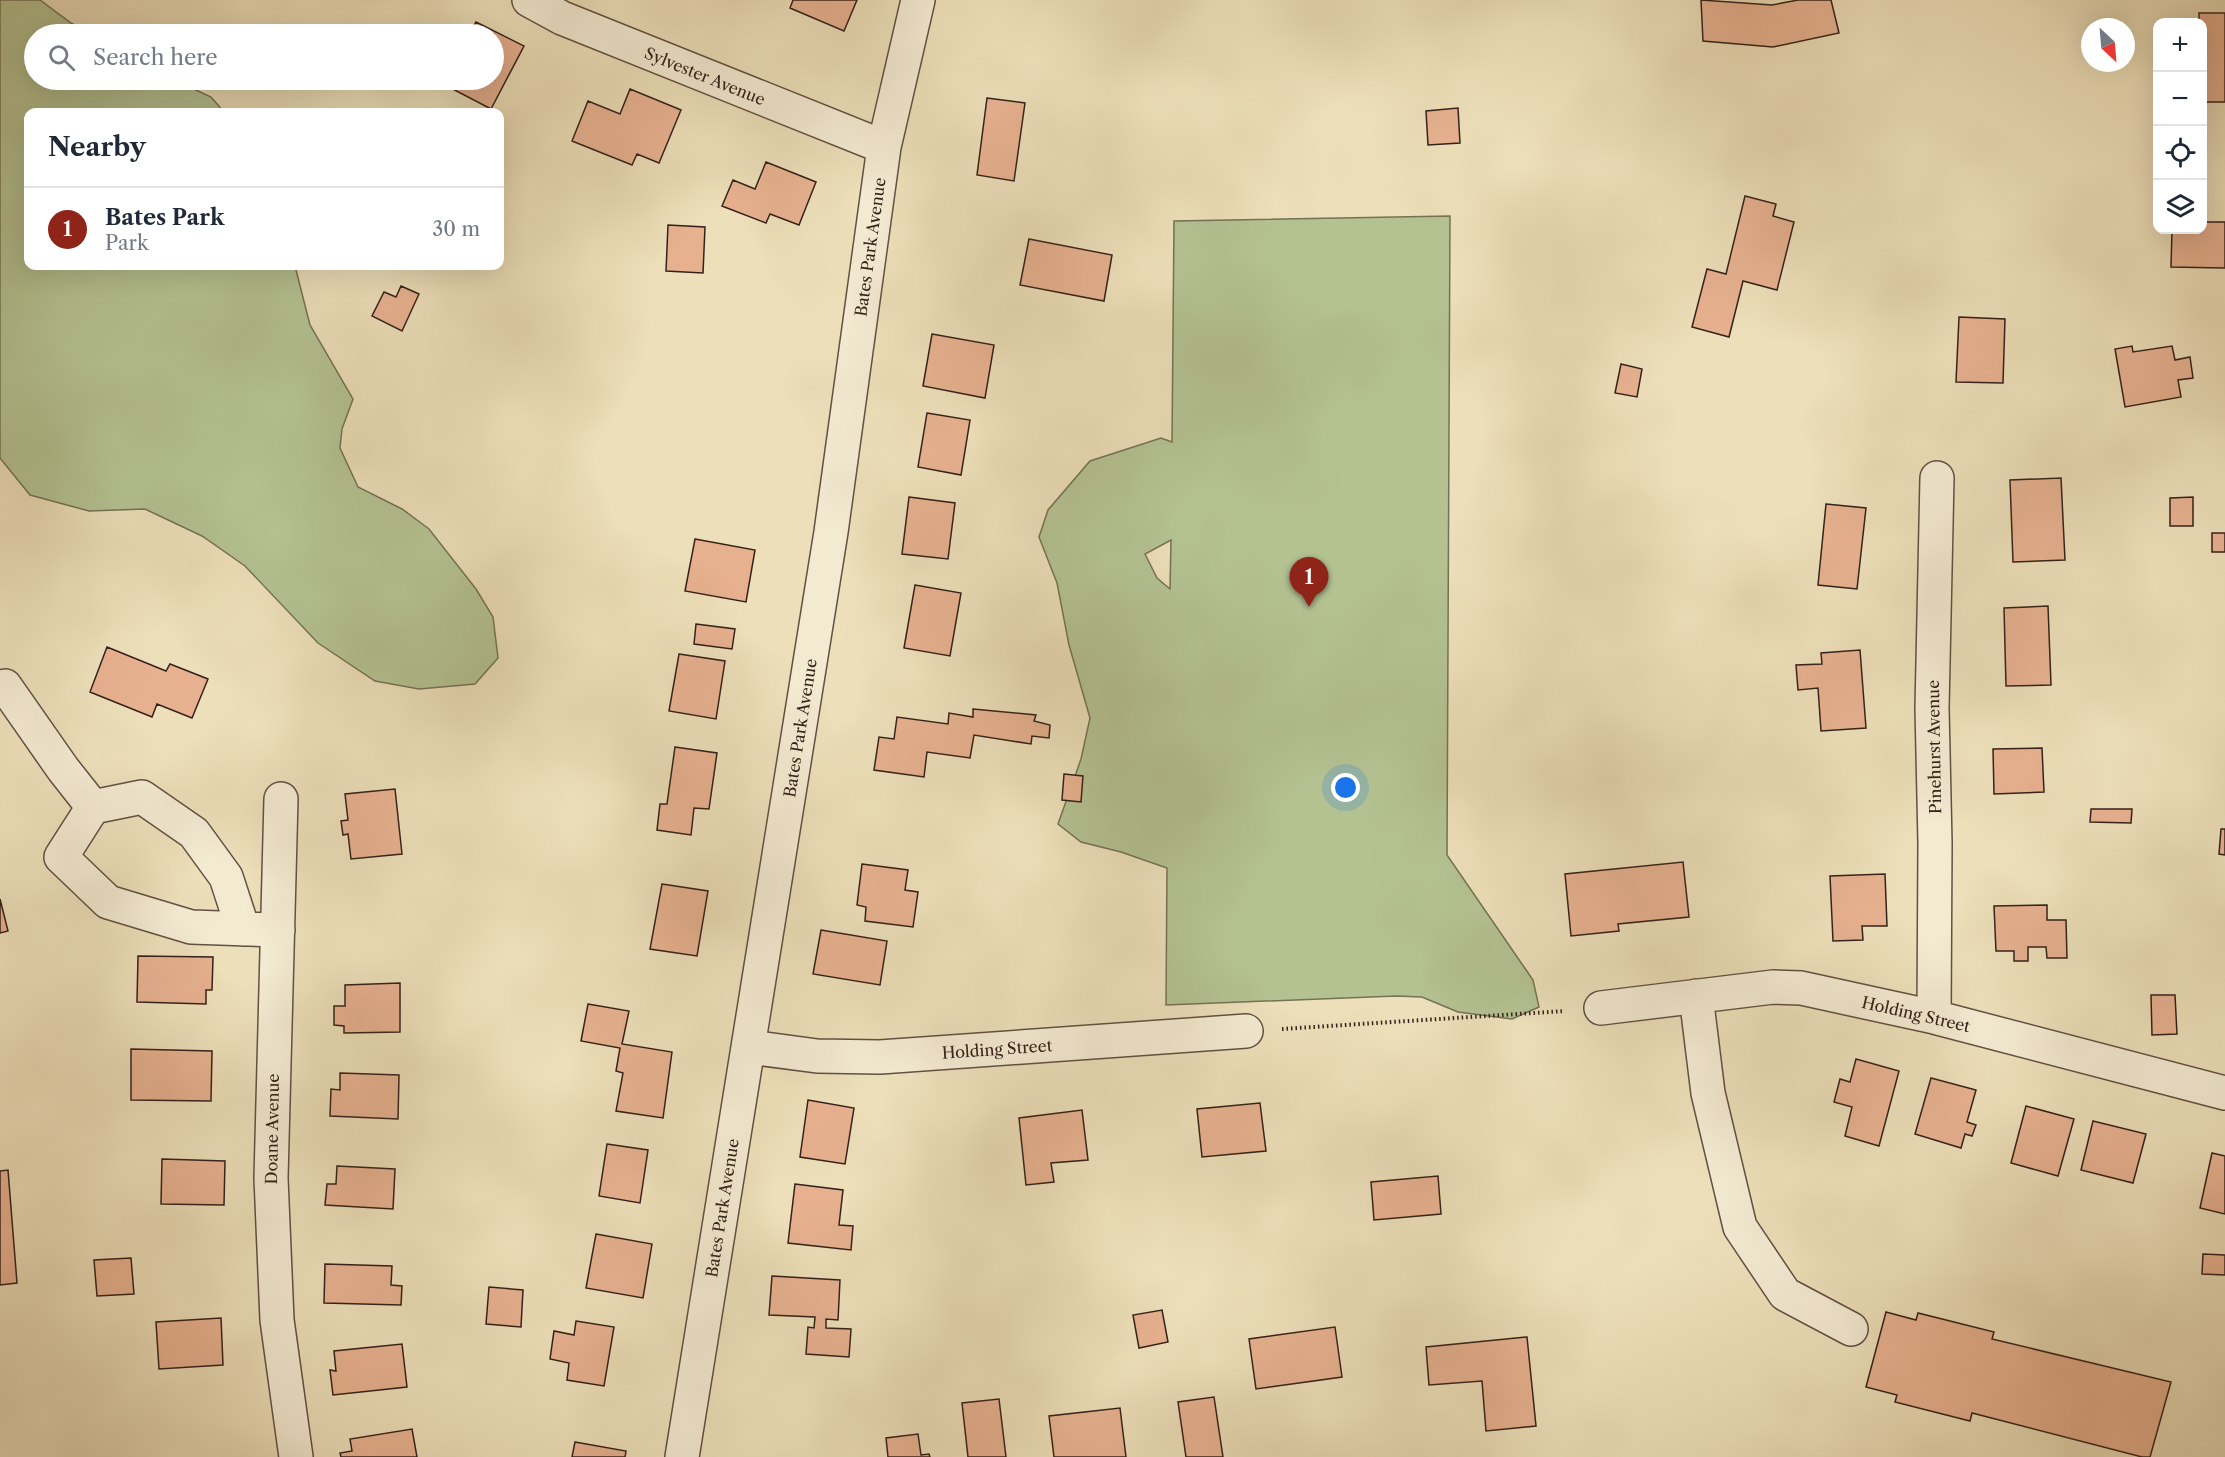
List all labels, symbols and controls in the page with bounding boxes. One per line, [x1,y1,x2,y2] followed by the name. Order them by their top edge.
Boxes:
[2081,18,2135,72] north arrow
[2153,18,2207,234] map controls
[2153,18,2207,72] button: +
[24,24,504,90] search box
[45,41,78,74] icon: search
[642,43,768,109] street label: Sylvester Avenue
[93,44,218,71] text: Search here
[2153,72,2207,126] button: −
[2153,126,2207,180] button: locate
[48,131,146,163] text: Nearby
[850,176,890,318] street label: Bates Park Avenue
[2153,180,2207,234] button: layers
[105,204,224,231] text: Bates Park
[63,217,72,241] text: 1
[432,217,480,241] text: 30 m
[105,231,148,255] text: Park
[1290,558,1328,607] pin: 1
[779,657,821,799] street label: Bates Park Avenue
[1923,680,1945,814] street label: Pinehurst Avenue
[1331,773,1360,802] your location
[1860,992,1972,1036] street label: Holding Street
[941,1035,1053,1063] street label: Holding Street
[261,1073,283,1185] street label: Doane Avenue
[701,1137,743,1279] street label: Bates Park Avenue

